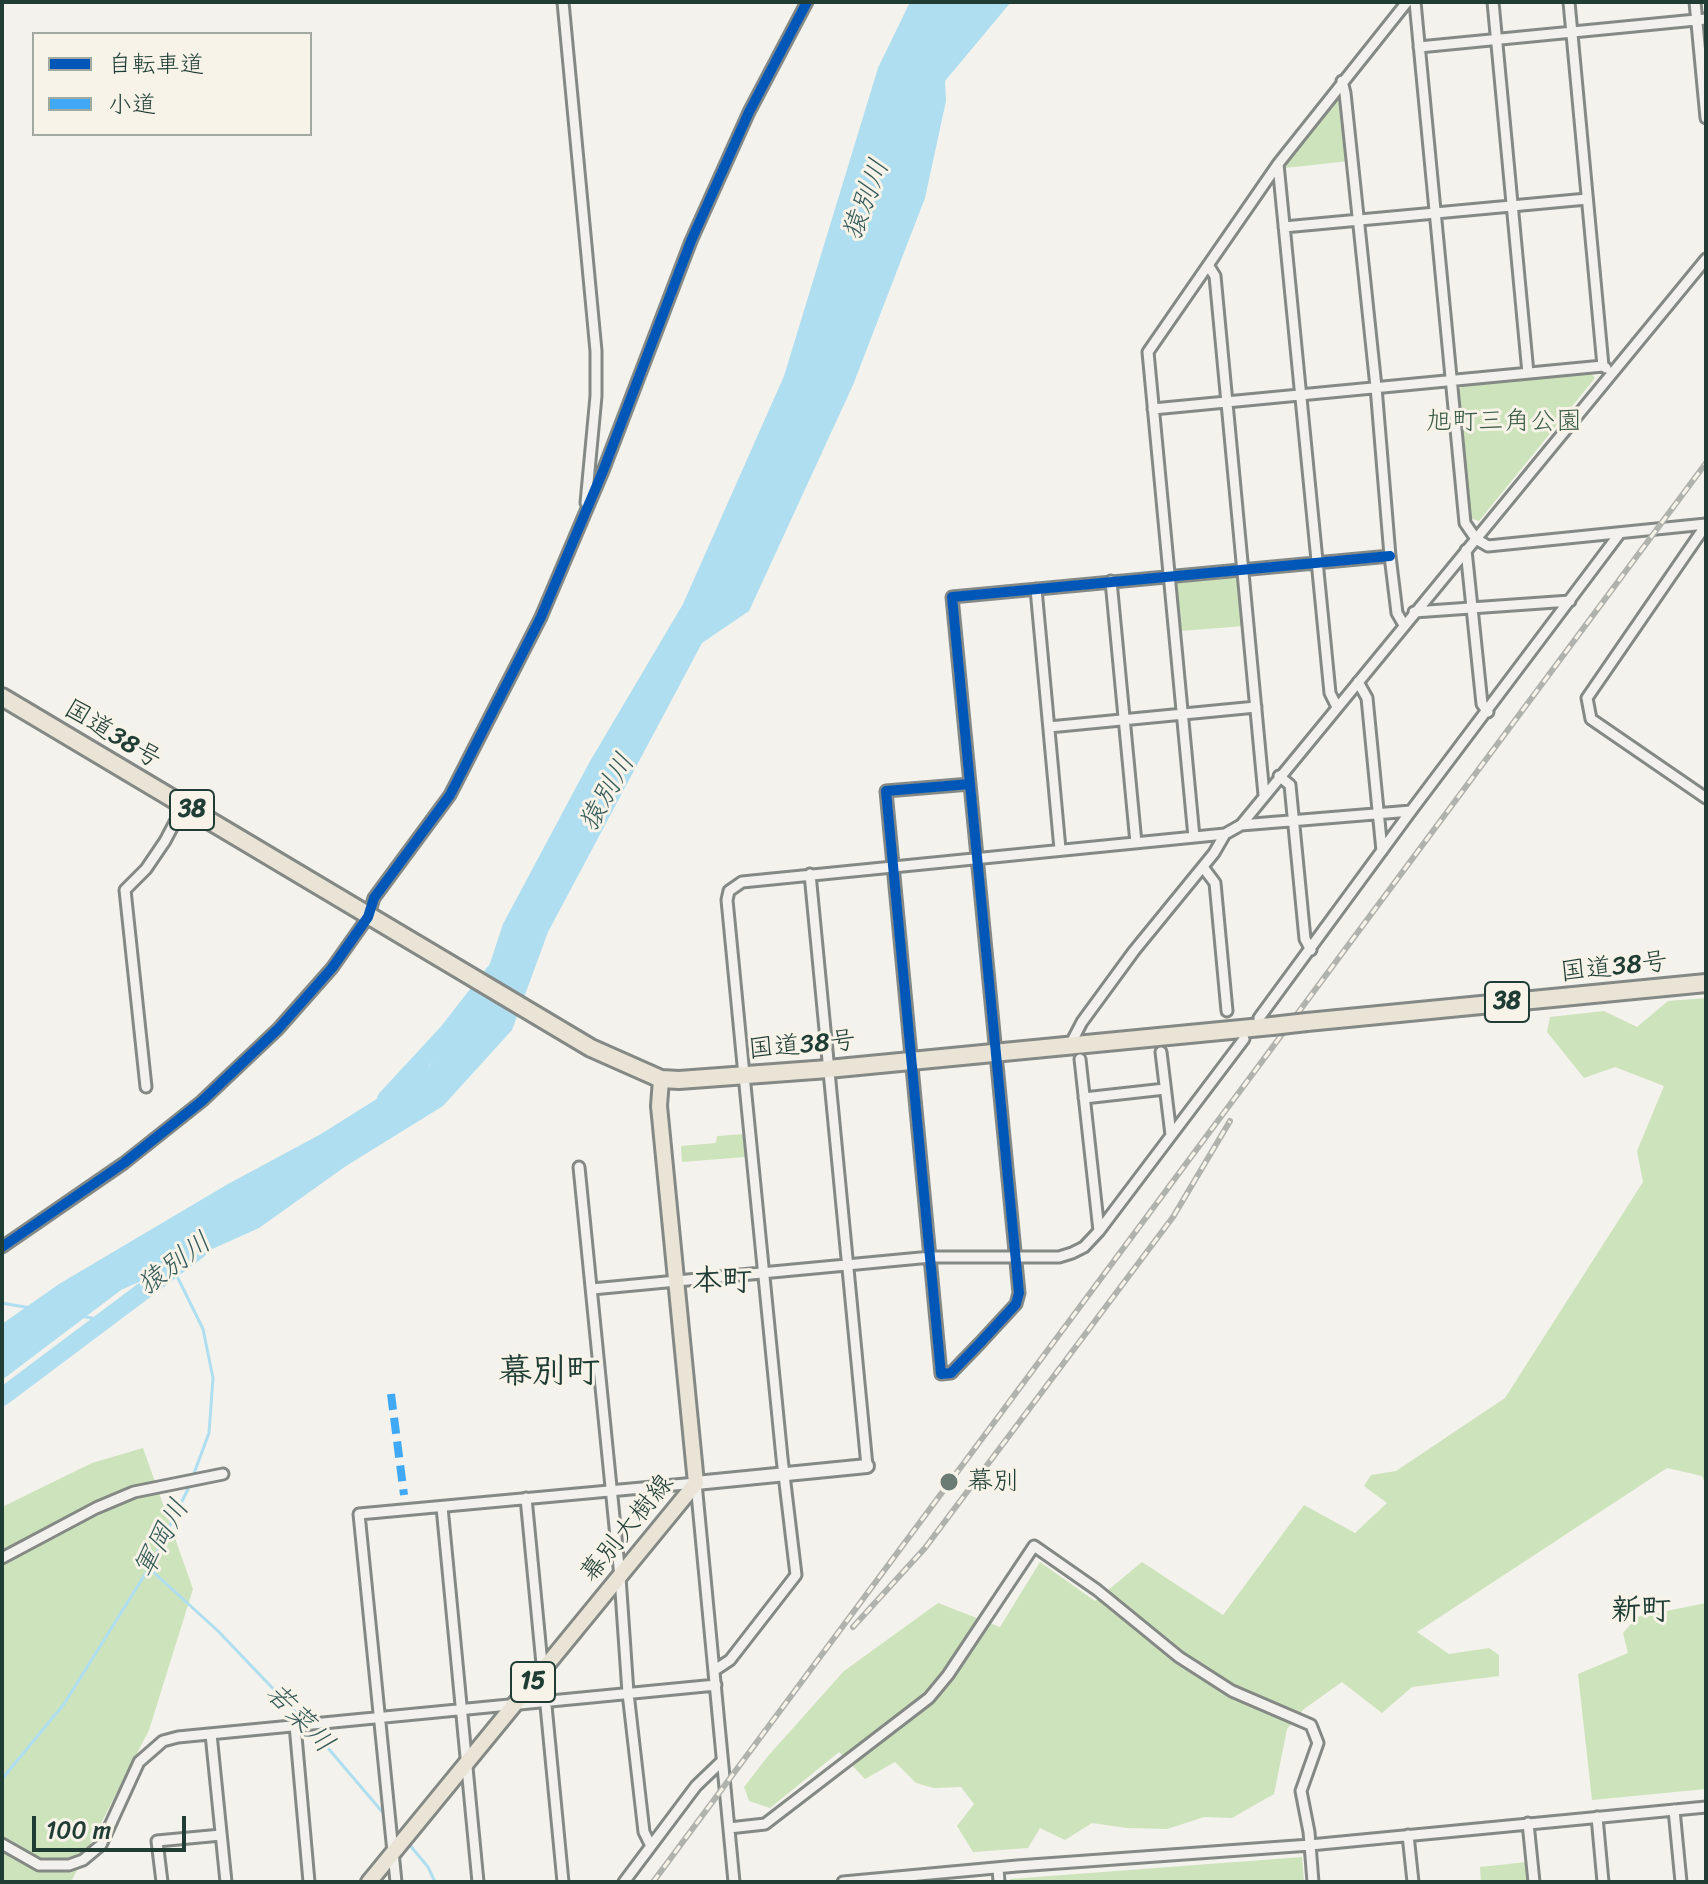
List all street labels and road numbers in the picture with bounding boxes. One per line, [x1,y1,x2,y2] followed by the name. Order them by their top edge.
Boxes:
[58,694,166,776] street label: 国道38号
[170,790,214,830] road number: 38
[1559,947,1669,989] street label: 国道38号
[1485,982,1529,1022] road number: 38
[747,1026,857,1066] street label: 国道38号
[575,1469,681,1589] street label: 幕別大樹線
[511,1662,555,1702] road number: 15

